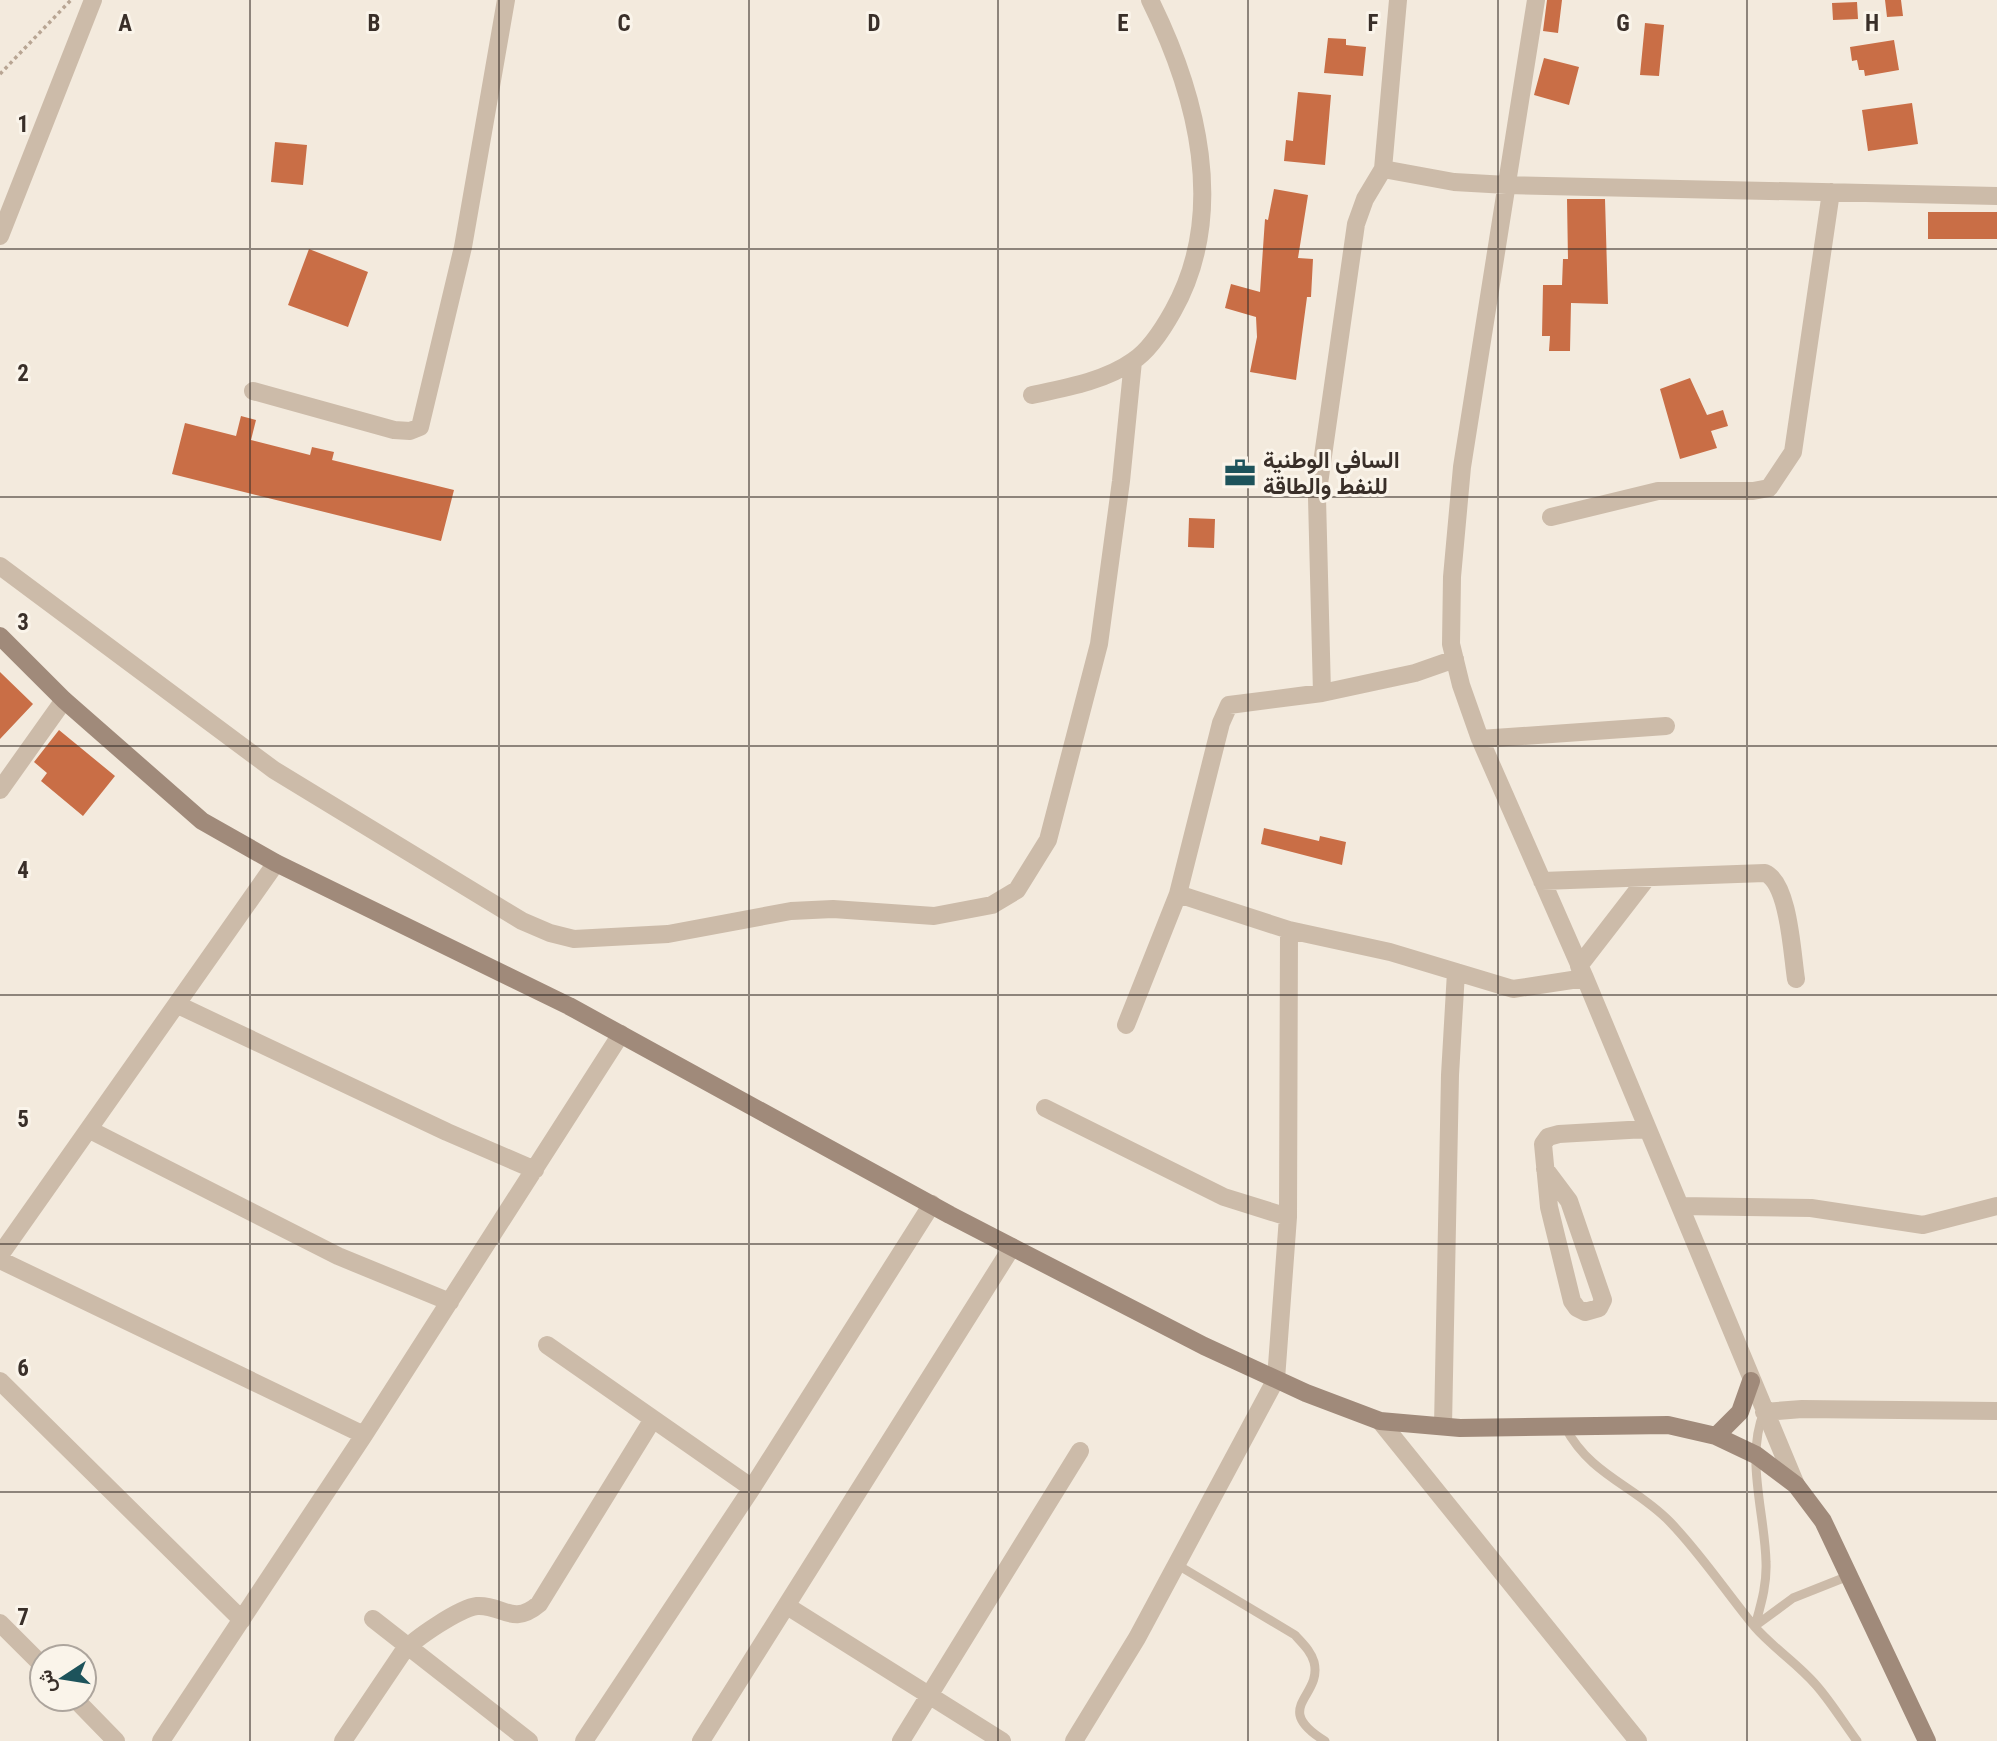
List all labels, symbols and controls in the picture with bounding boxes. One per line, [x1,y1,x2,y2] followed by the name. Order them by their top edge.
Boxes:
[118,10,132,37] text: A
[368,10,380,37] text: B
[617,10,631,37] text: C
[868,10,881,37] text: D
[1117,10,1129,37] text: E
[1368,10,1379,37] text: F
[1616,10,1630,37] text: G
[1865,10,1879,37] text: H
[17,111,29,138] text: 1
[17,360,29,387] text: 2
[1263,447,1400,501] place label: السافي الوطنية للنفط والطاقة
[1223,456,1257,490] office icon: السافي الوطنية للنفط والطاقة
[17,609,29,636] text: 3
[17,857,29,884] text: 4
[17,1106,29,1133] text: 5
[17,1355,29,1382] text: 6
[17,1604,29,1631] text: 7
[28,1643,98,1713] north arrow
[33,1668,60,1695] text: ش

